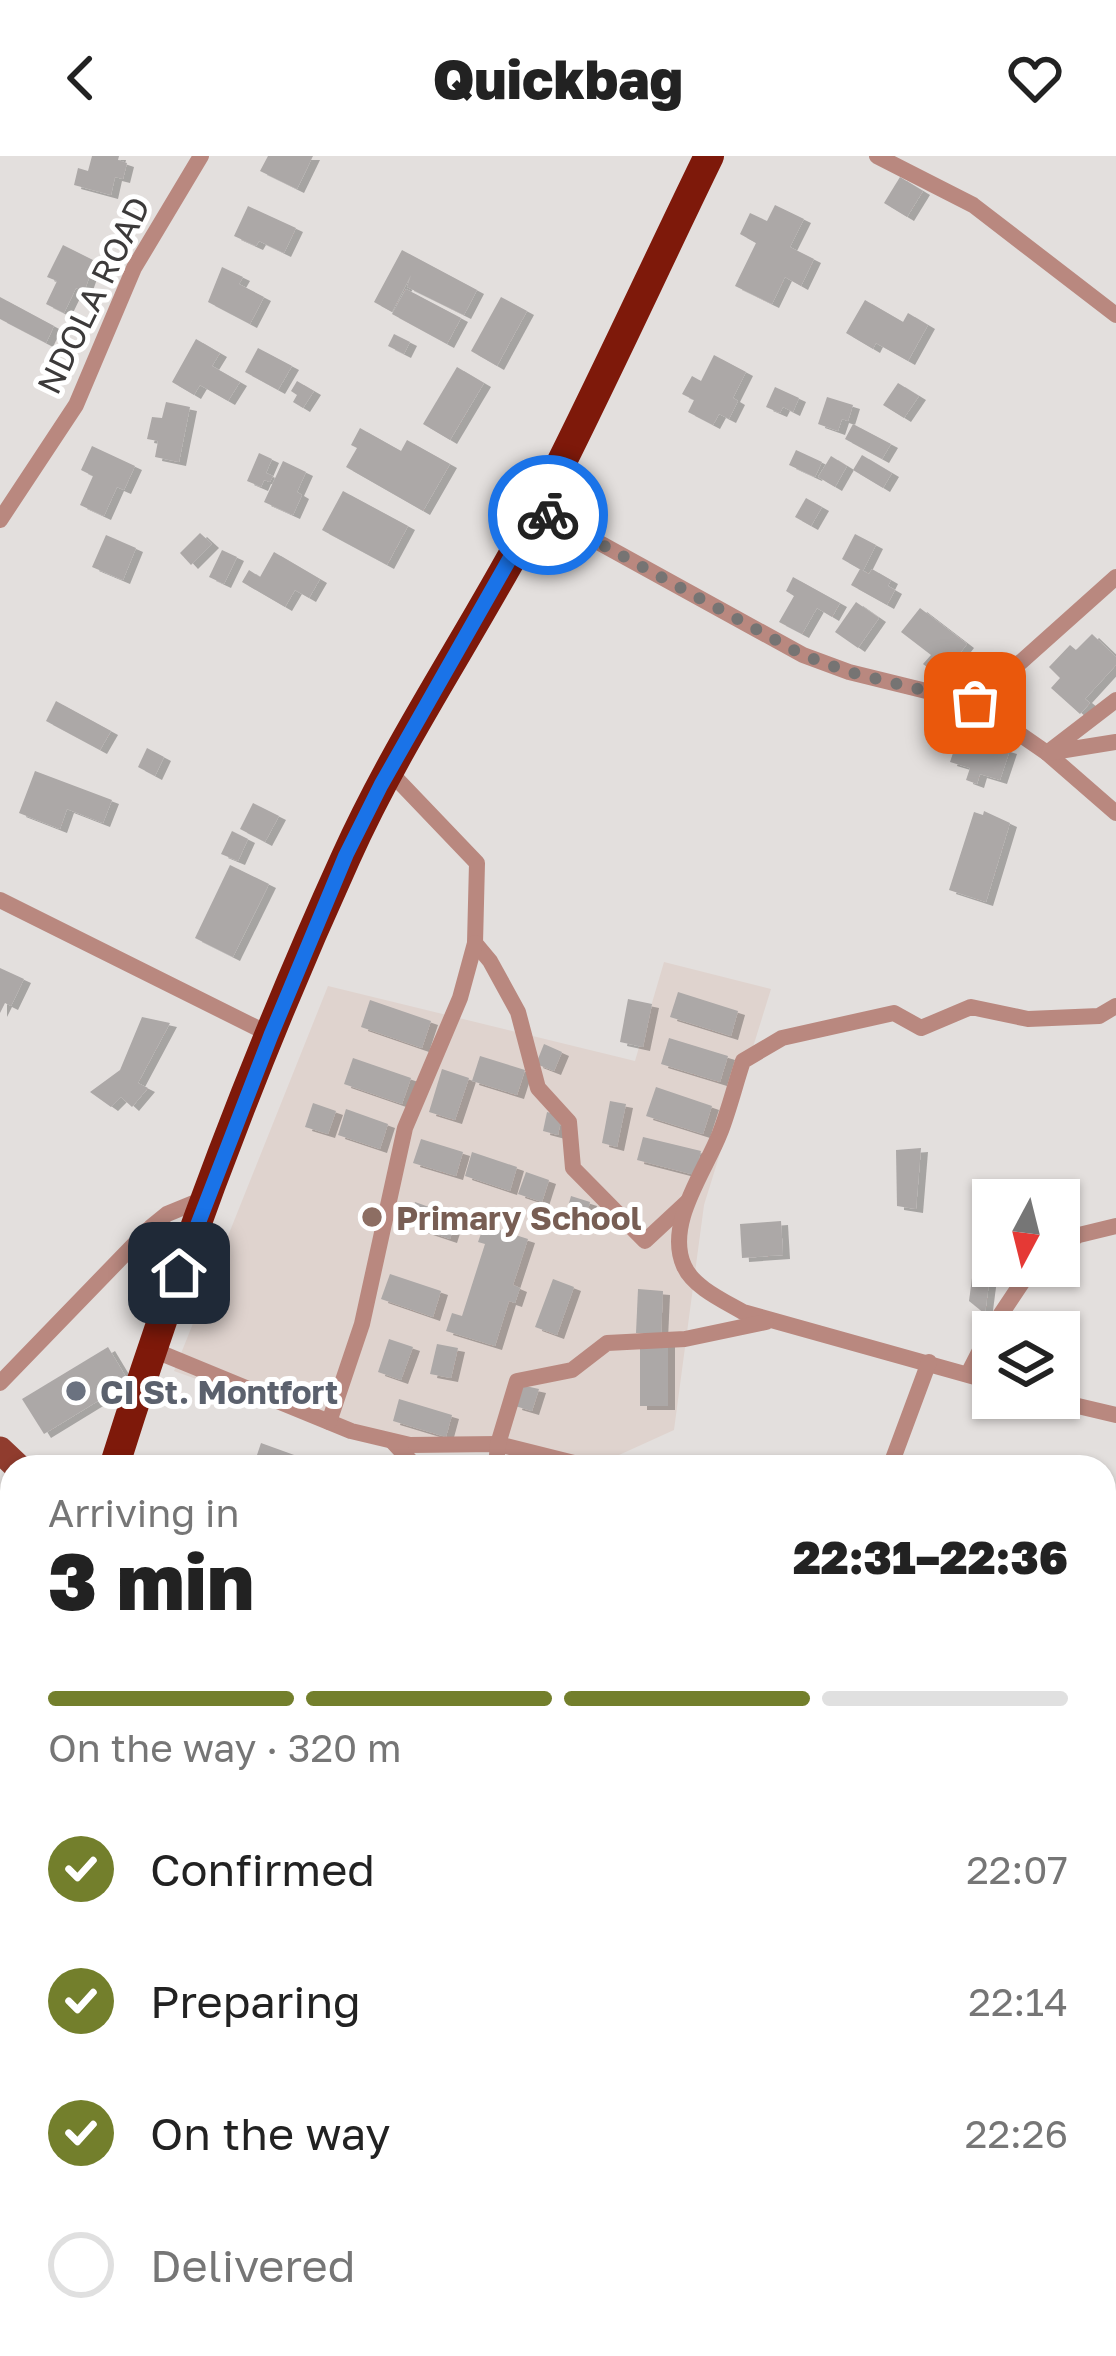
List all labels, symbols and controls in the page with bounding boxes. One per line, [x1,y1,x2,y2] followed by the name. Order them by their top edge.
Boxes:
[48,45,114,111] icon: back
[1002,45,1068,111] icon: heart
[433,46,683,111] text: Quickbag
[29,190,157,400] street label: NDOLA ROAD
[488,455,608,575] courier
[515,482,581,548] icon: bike
[924,652,1026,754] pin
[942,670,1008,736] icon: bag
[972,1179,1080,1287] north arrow
[972,1179,1080,1419] map controls
[396,1198,642,1237] place label: Primary School
[359,1204,385,1230] marker: Primary School
[128,1222,230,1324] pin
[146,1240,212,1306] icon: home
[972,1311,1080,1419] button: layers
[100,1372,338,1411] place label: CI St. Montfort
[63,1378,89,1404] marker: CI St. Montfort
[48,1489,239,1536] text: Arriving in
[793,1530,1068,1584] text: 22:31–22:36
[48,1534,254,1627] text: 3 min
[48,1724,402,1771] text: On the way · 320 m
[48,1836,114,1902] icon: check
[150,1842,375,1896] text: Confirmed
[966,1846,1068,1893] text: 22:07
[48,1968,114,2034] icon: check
[150,1974,361,2028] text: Preparing
[968,1978,1068,2025] text: 22:14
[48,2100,114,2166] icon: check
[150,2106,391,2160] text: On the way
[965,2110,1068,2157] text: 22:26
[150,2238,355,2292] text: Delivered

